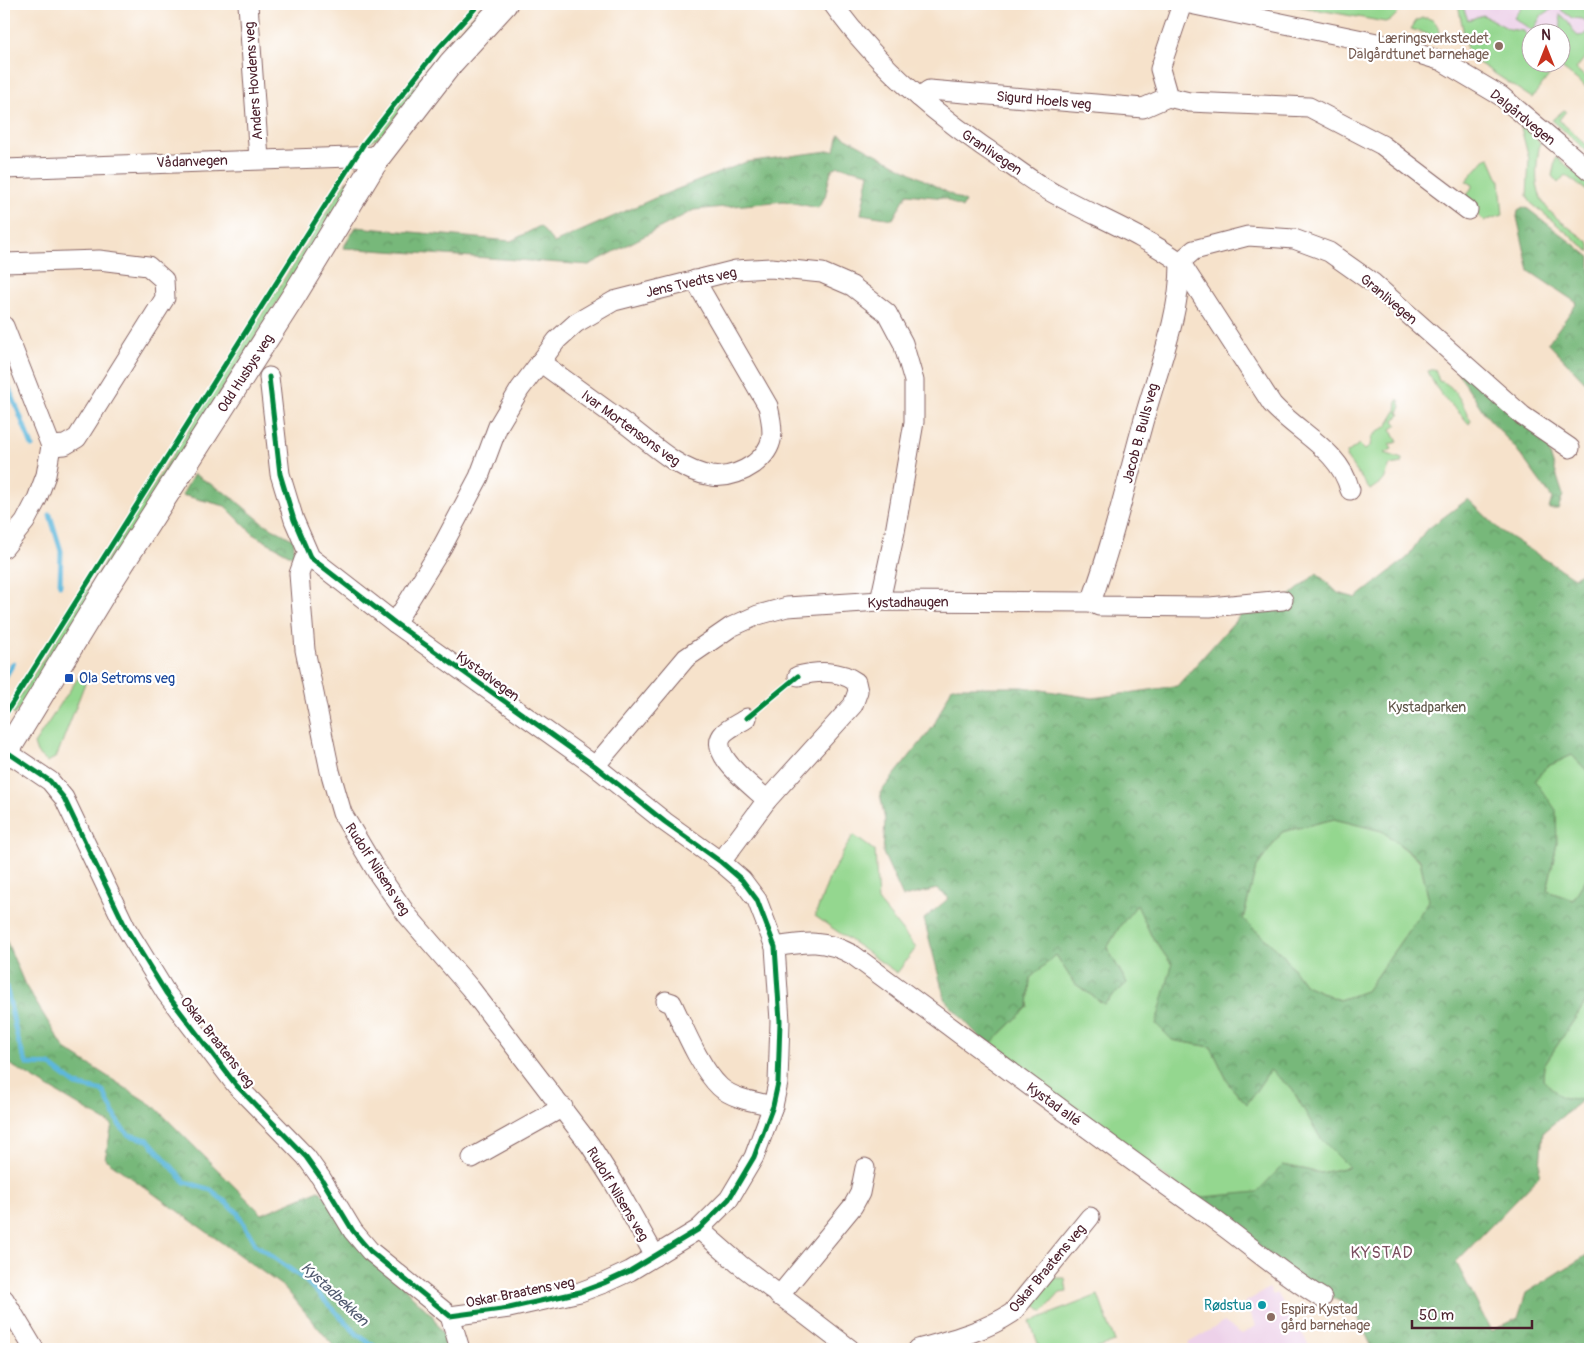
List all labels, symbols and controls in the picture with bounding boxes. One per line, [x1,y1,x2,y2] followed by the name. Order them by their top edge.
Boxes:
[241,21,266,141] street label: Anders Hovdens veg
[1522,22,1572,72] north arrow
[1541,27,1551,44] text: N
[1348,30,1489,63] place label: Læringsverkstedet Dalgårdtunet barnehage
[1493,40,1505,52] marker: Læringsverkstedet Dalgårdtunet barnehage
[1487,86,1559,149] street label: Dalgårdvegen
[996,88,1092,113] street label: Sigurd Hoels veg
[958,126,1025,179] street label: Granlivegen
[156,152,228,171] street label: Vådanvegen
[644,264,738,301] street label: Jens Tvedts veg
[1357,271,1421,328] street label: Granlivegen
[214,331,277,416] street label: Odd Husbys veg
[1119,381,1162,485] street label: Jacob B. Bulls veg
[578,387,683,470] street label: Ivar Mortensons veg
[867,593,949,612] street label: Kystadhaugen
[453,648,523,705] street label: Kystadvegen
[79,670,175,687] place label: Ola Setroms veg
[63,672,75,684] marker: Ola Setroms veg
[1388,699,1466,716] park label: Kystadparken
[341,820,414,919] street label: Rudolf Nilsens veg
[177,994,258,1091] street label: Oskar Braatens veg
[1023,1079,1084,1130] street label: Kystad allé
[583,1144,652,1244] street label: Rudolf Nilsens veg
[1005,1221,1089,1316] street label: Oskar Braatens veg
[1350,1243,1414,1263] district label: KYSTAD
[297,1258,373,1331] water label: Kystadbekken
[464,1274,576,1311] street label: Oskar Braatens veg
[1204,1297,1252,1314] place label: Rødstua
[1412,1298,1532,1330] scale bar
[1256,1299,1268,1311] marker: Rødstua
[1281,1301,1370,1334] place label: Espira Kystad gård barnehage
[1419,1306,1454,1325] text: 50 m
[1265,1311,1277,1323] marker: Espira Kystad gård barnehage

